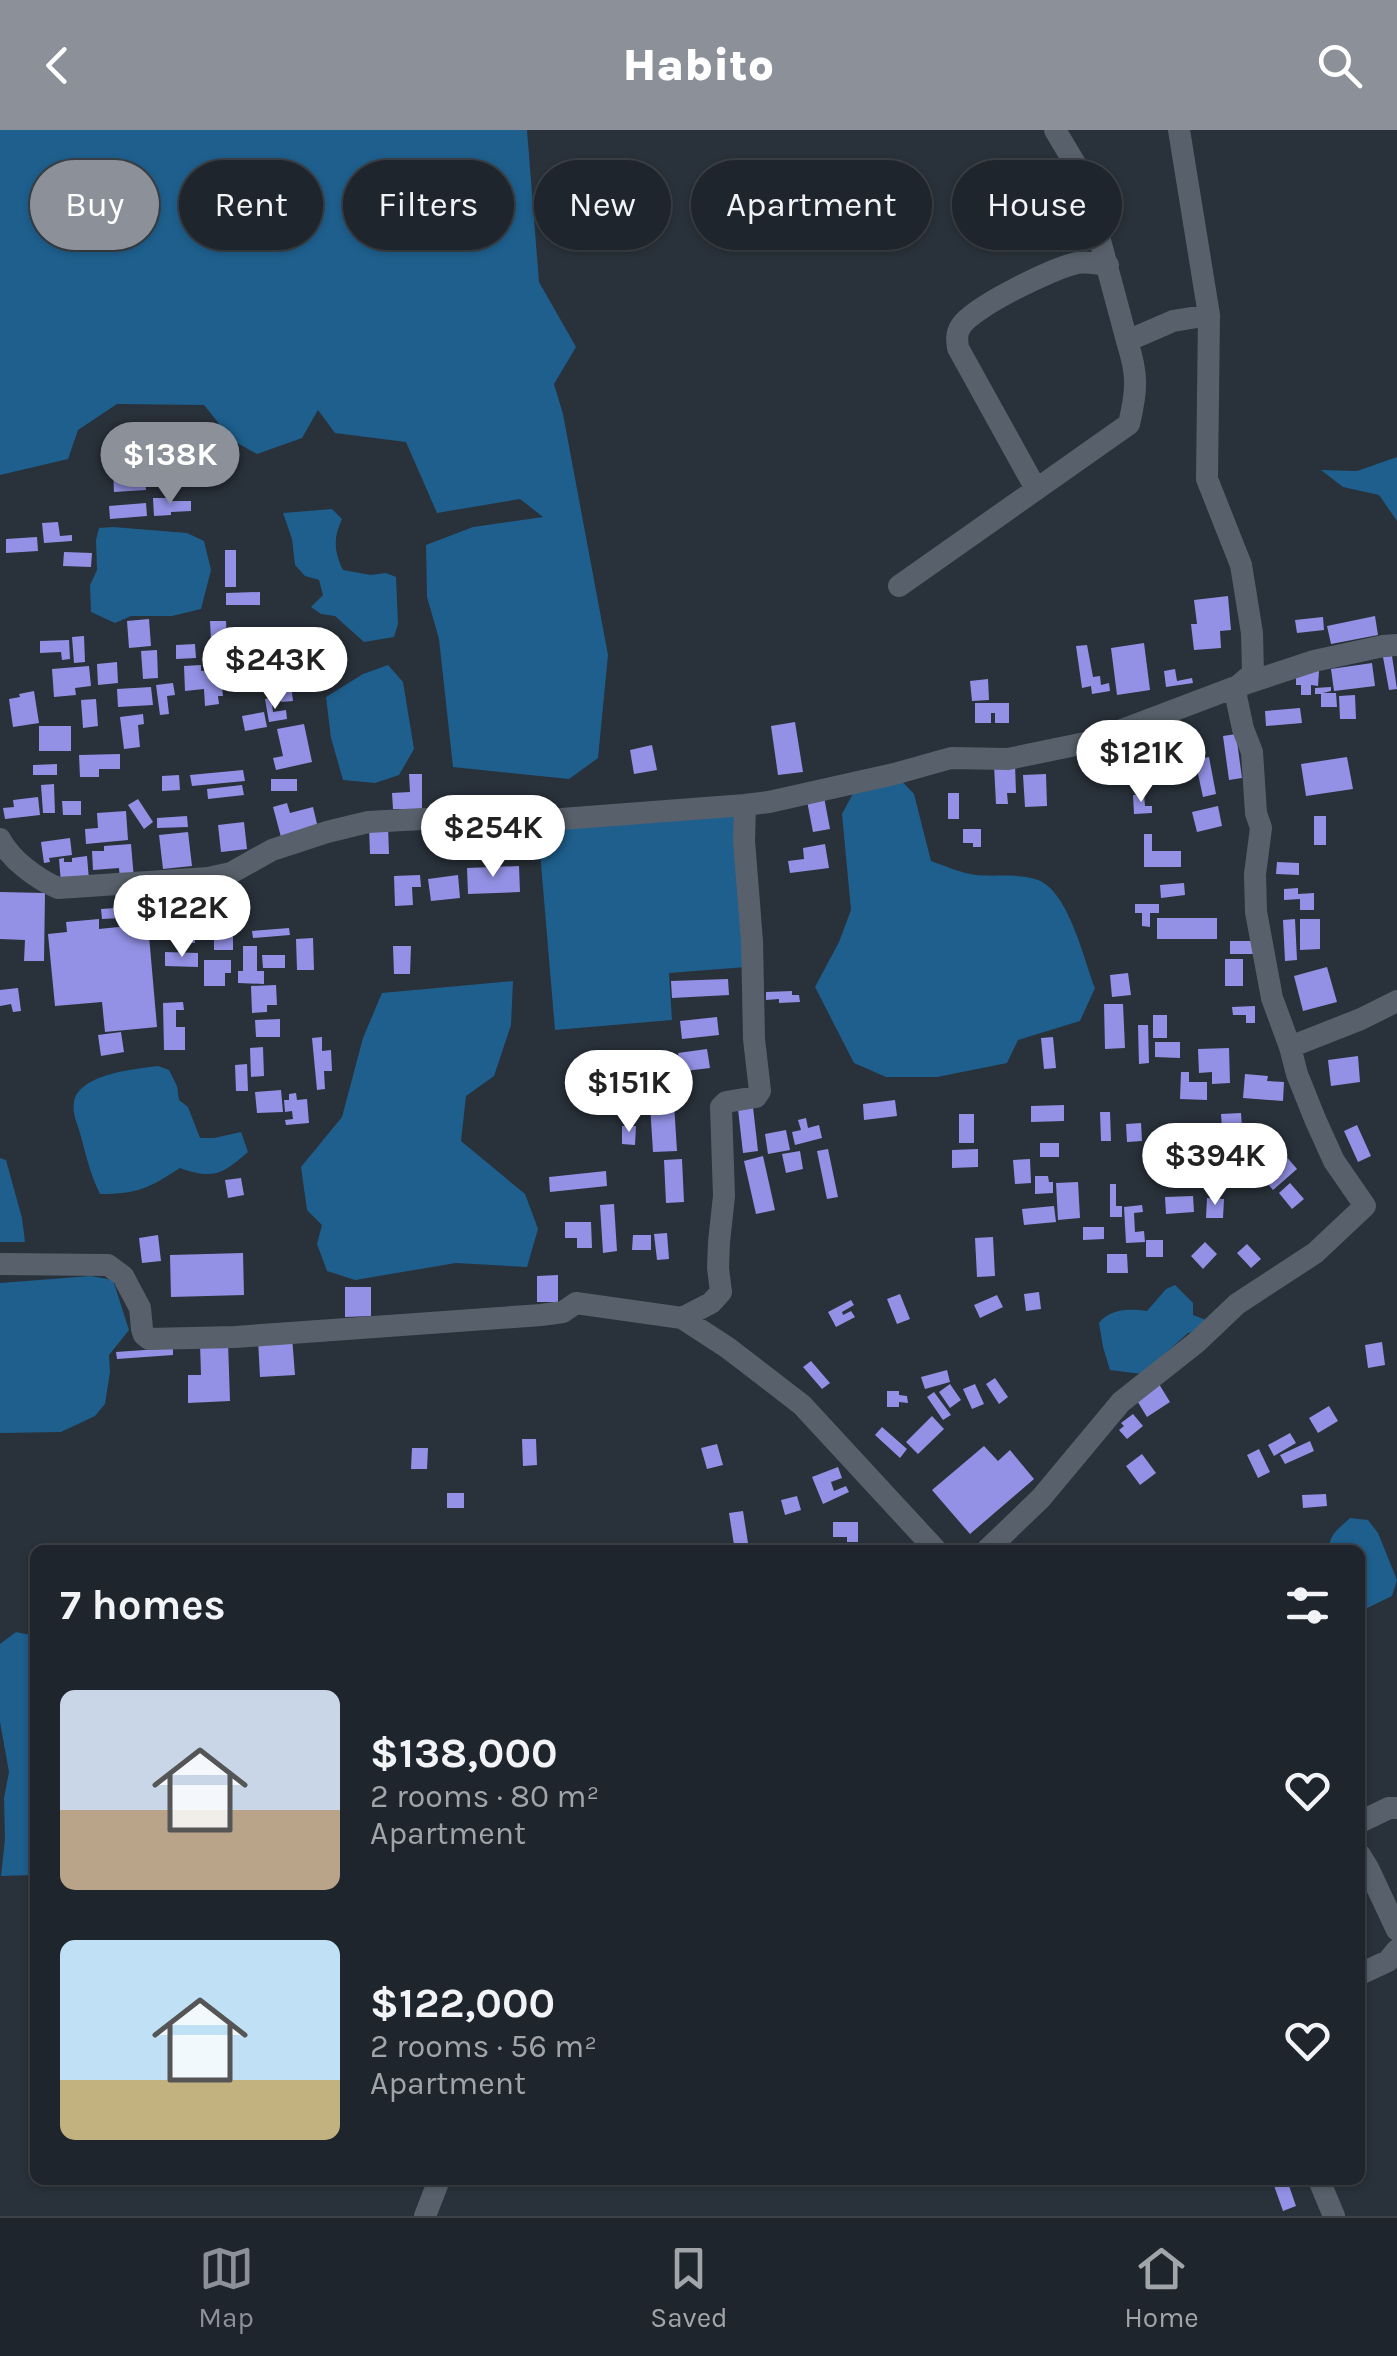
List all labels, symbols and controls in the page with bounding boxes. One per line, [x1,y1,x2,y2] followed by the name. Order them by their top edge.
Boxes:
[30,38,85,93] icon: back
[1312,38,1367,93] icon: search
[623,39,774,91] text: Habito
[30,160,159,250] chip: Buy
[179,160,323,250] chip: Rent
[343,160,514,250] chip: Filters
[534,160,671,250] chip: New
[691,160,932,250] chip: Apartment
[952,160,1122,250] chip: House
[100,422,240,507] pin: $138K
[123,436,217,473] text: $138K
[205,627,345,712] pin: $243K
[224,641,326,678] text: $243K
[1071,720,1211,805] pin: $121K
[1098,734,1184,771] text: $121K
[423,795,563,880] pin: $254K
[443,809,543,846] text: $254K
[112,875,252,960] pin: $122K
[135,889,229,926] text: $122K
[559,1050,699,1135] pin: $151K
[587,1064,671,1101] text: $151K
[1145,1123,1285,1208] pin: $394K
[1164,1137,1266,1174] text: $394K
[1280,1578,1335,1633] icon: filters
[60,1580,226,1630] text: 7 homes
[370,1728,558,1778] text: $138,000
[140,1730,260,1850] icon: home
[1280,1763,1335,1818] icon: heart
[370,1778,599,1815] text: 2 rooms · 80 m²
[370,1815,526,1852] text: Apartment
[370,1978,555,2028] text: $122,000
[140,1980,260,2100] icon: home
[1280,2013,1335,2068] icon: heart
[370,2028,597,2065] text: 2 rooms · 56 m²
[370,2065,526,2102] text: Apartment
[198,2241,254,2334] tab: Map
[650,2241,728,2334] tab: Saved
[1124,2241,1199,2334] tab: Home

